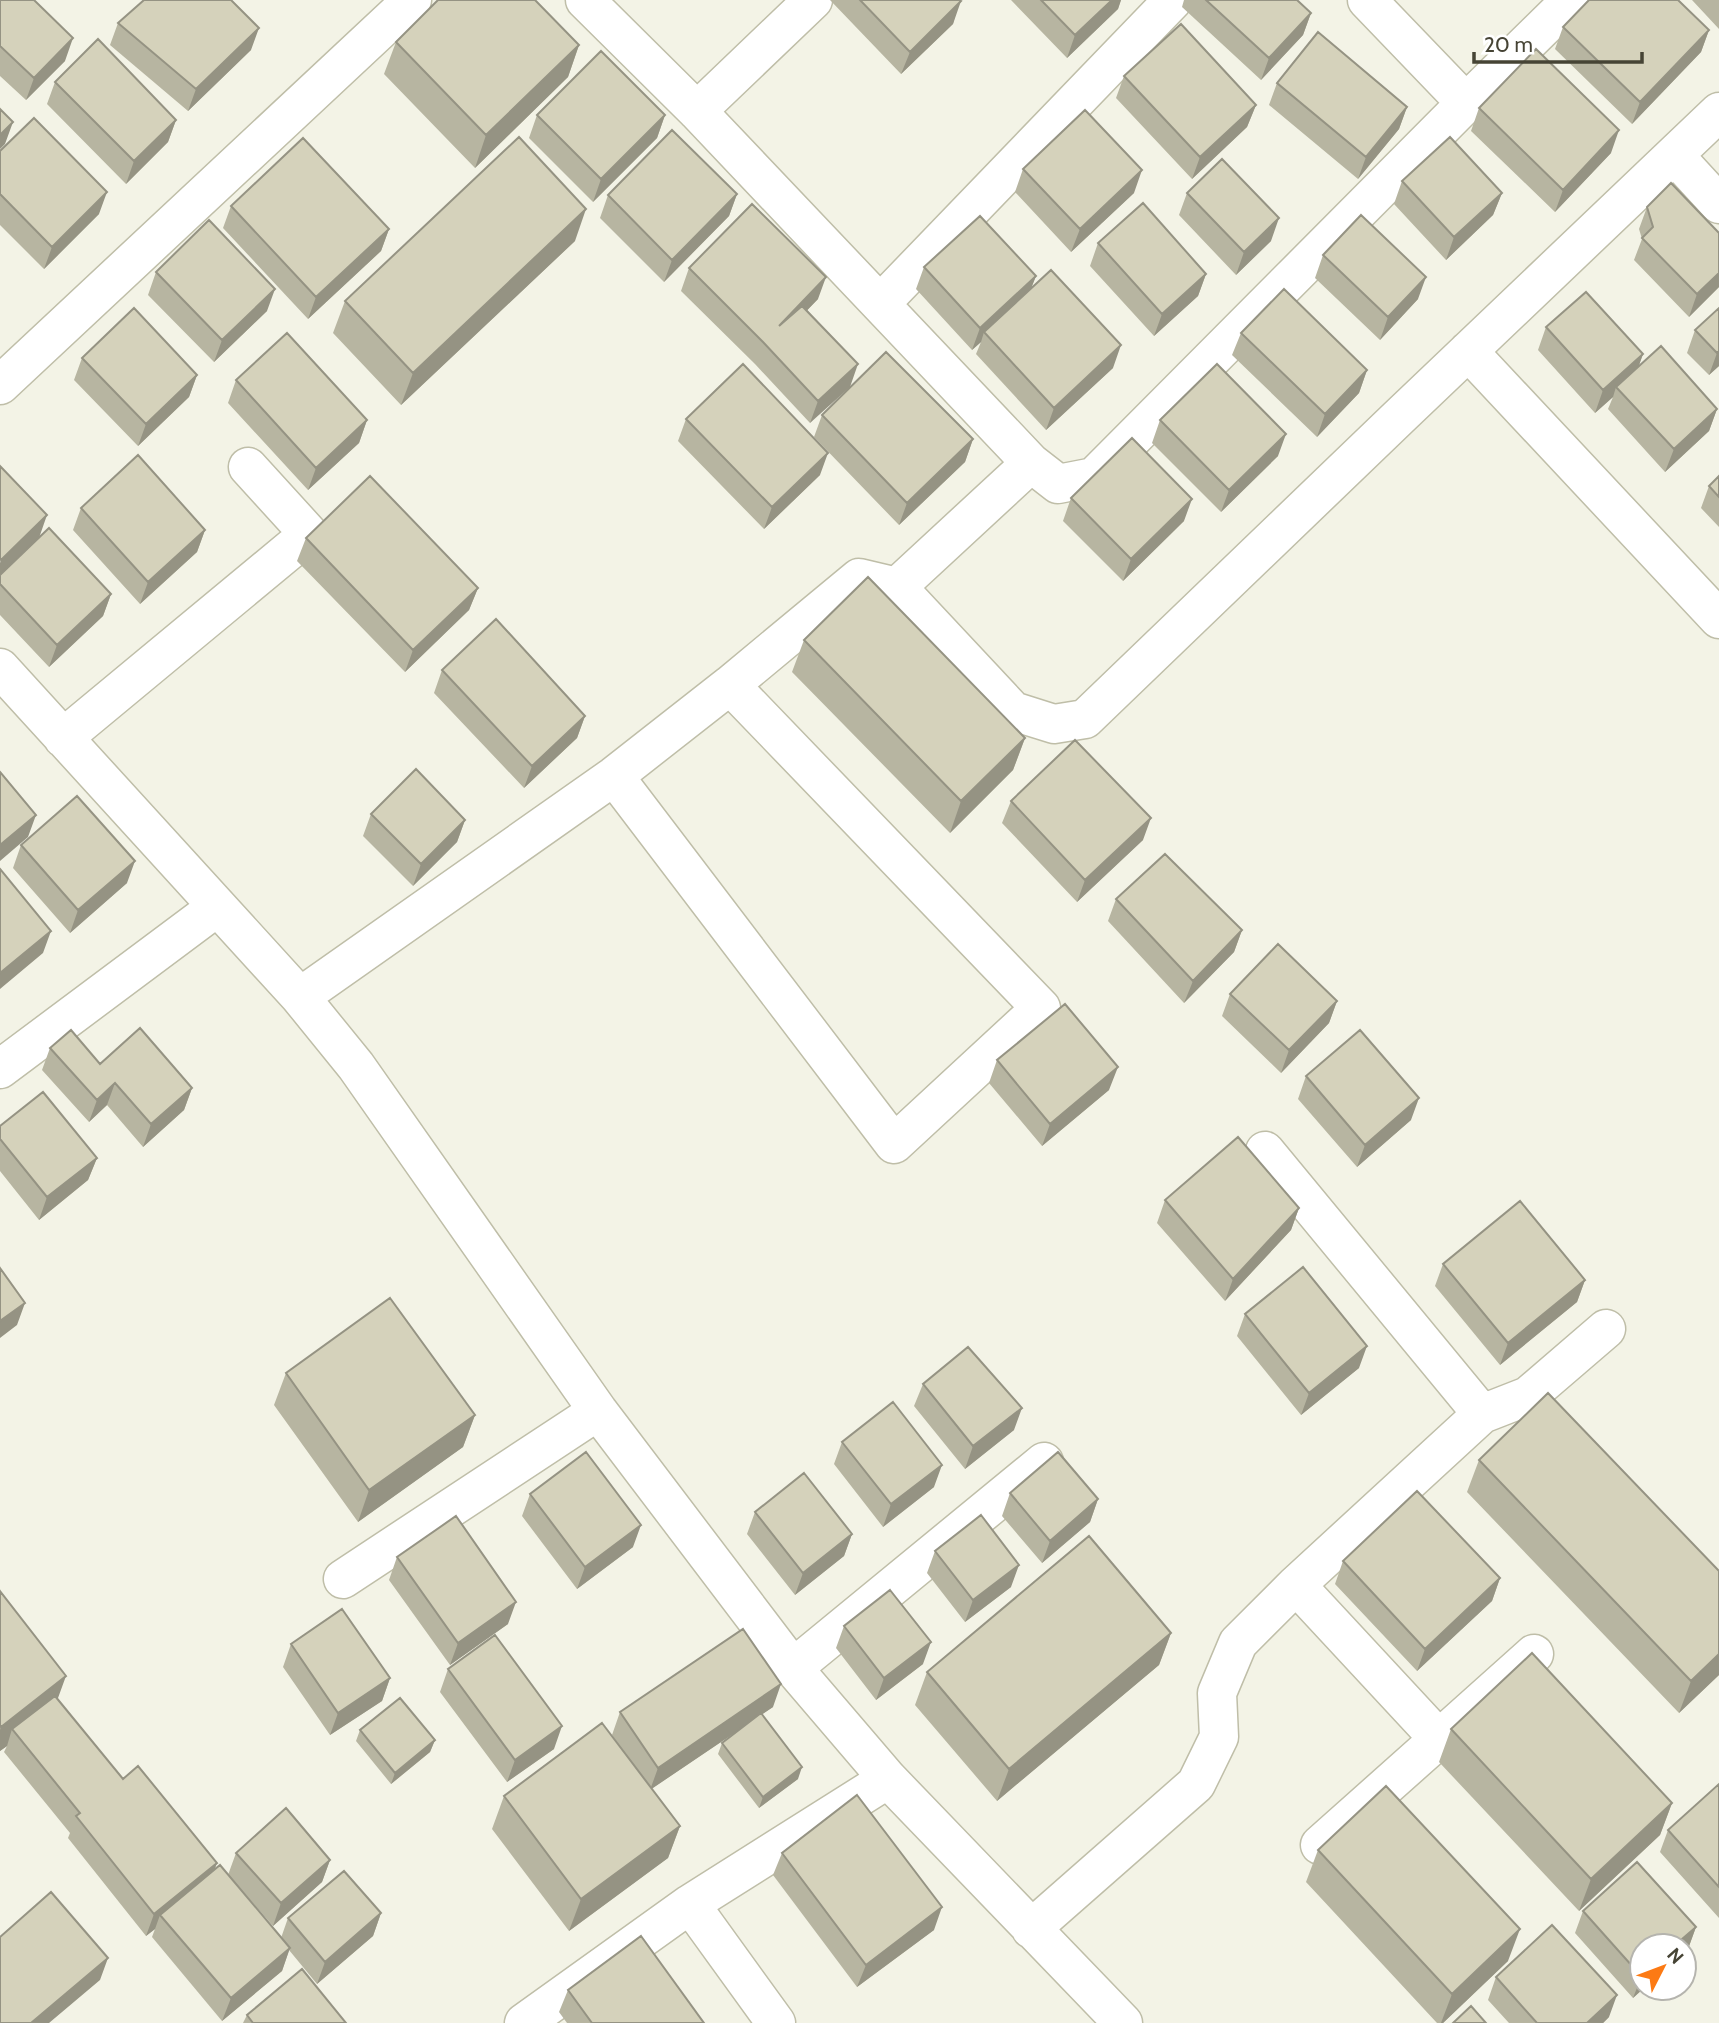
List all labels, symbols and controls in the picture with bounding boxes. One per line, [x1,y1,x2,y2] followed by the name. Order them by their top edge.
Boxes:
[1474,21,1642,65] scale bar
[1484,32,1533,57] text: 20 m
[1628,1932,1698,2002] north arrow
[1662,1943,1688,1969] text: N

